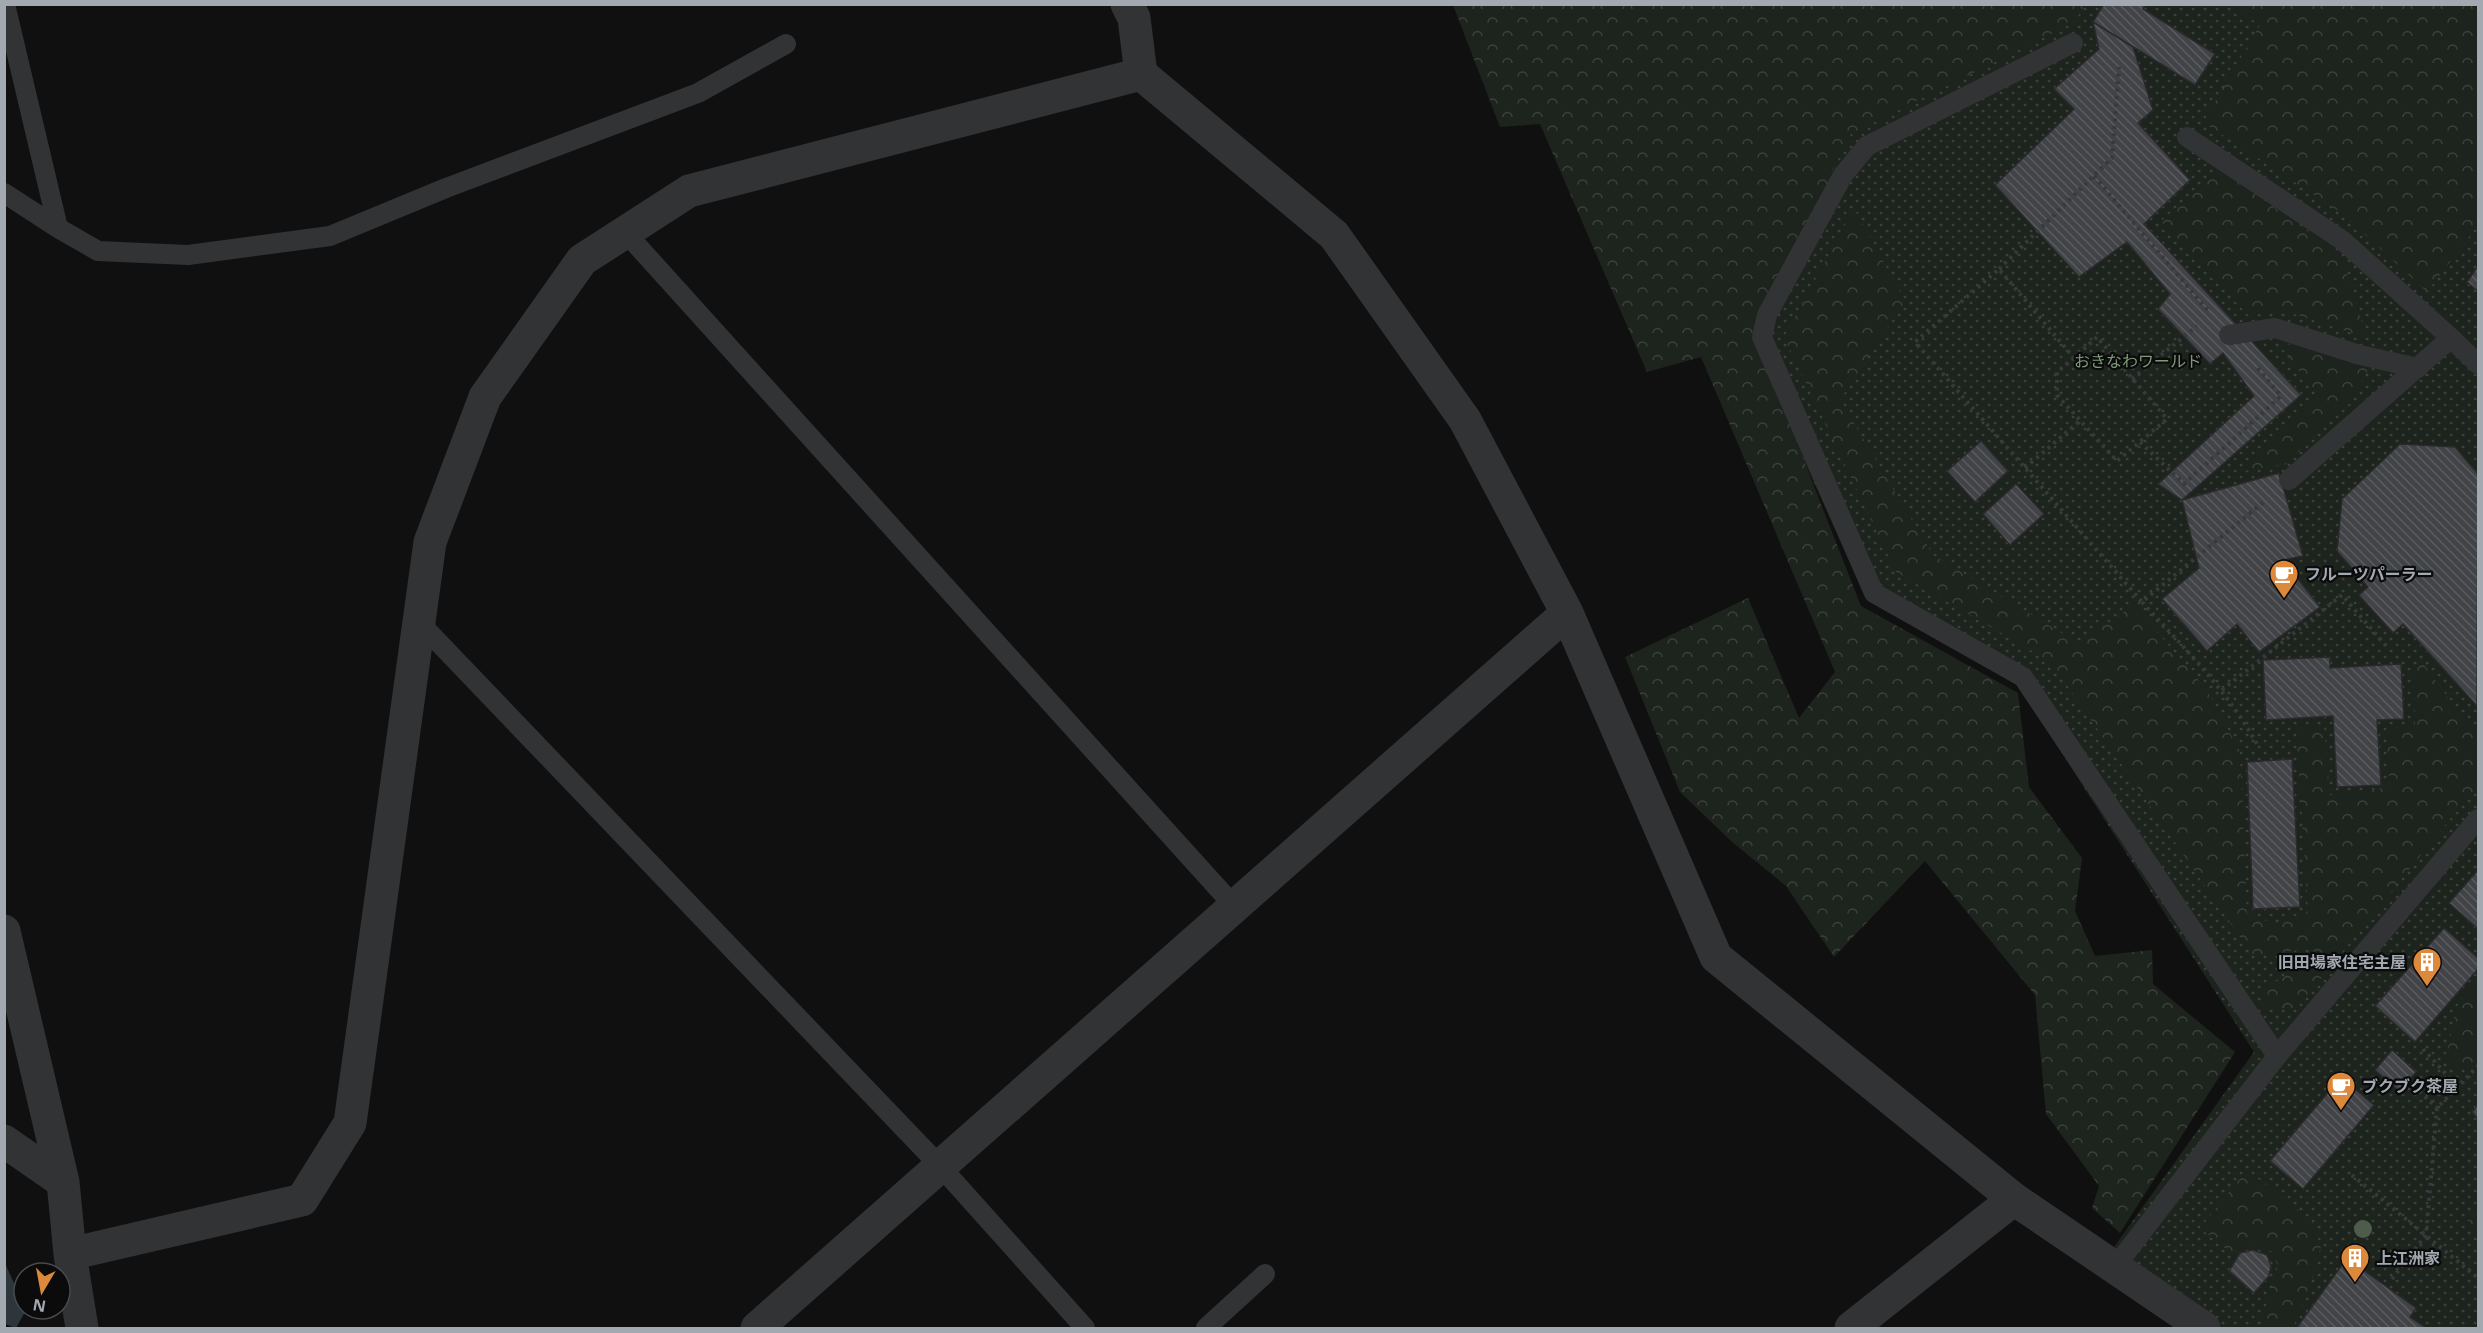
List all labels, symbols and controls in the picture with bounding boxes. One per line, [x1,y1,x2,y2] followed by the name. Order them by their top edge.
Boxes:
[2074,350,2202,372] park label: おきなわワールド
[2268,558,2300,600] cafe icon: フルーツパーラー
[2305,563,2433,585] place label: フルーツパーラー
[2411,946,2443,988] building icon: 旧田場家住宅主屋
[2278,951,2406,973] place label: 旧田場家住宅主屋
[2325,1070,2357,1112] cafe icon: ブクブク茶屋
[2362,1075,2458,1097] place label: ブクブク茶屋
[2339,1242,2371,1284] building icon: 上江洲家
[2376,1247,2440,1269] place label: 上江洲家
[12,1261,72,1321] north arrow
[31,1294,48,1318] text: N

